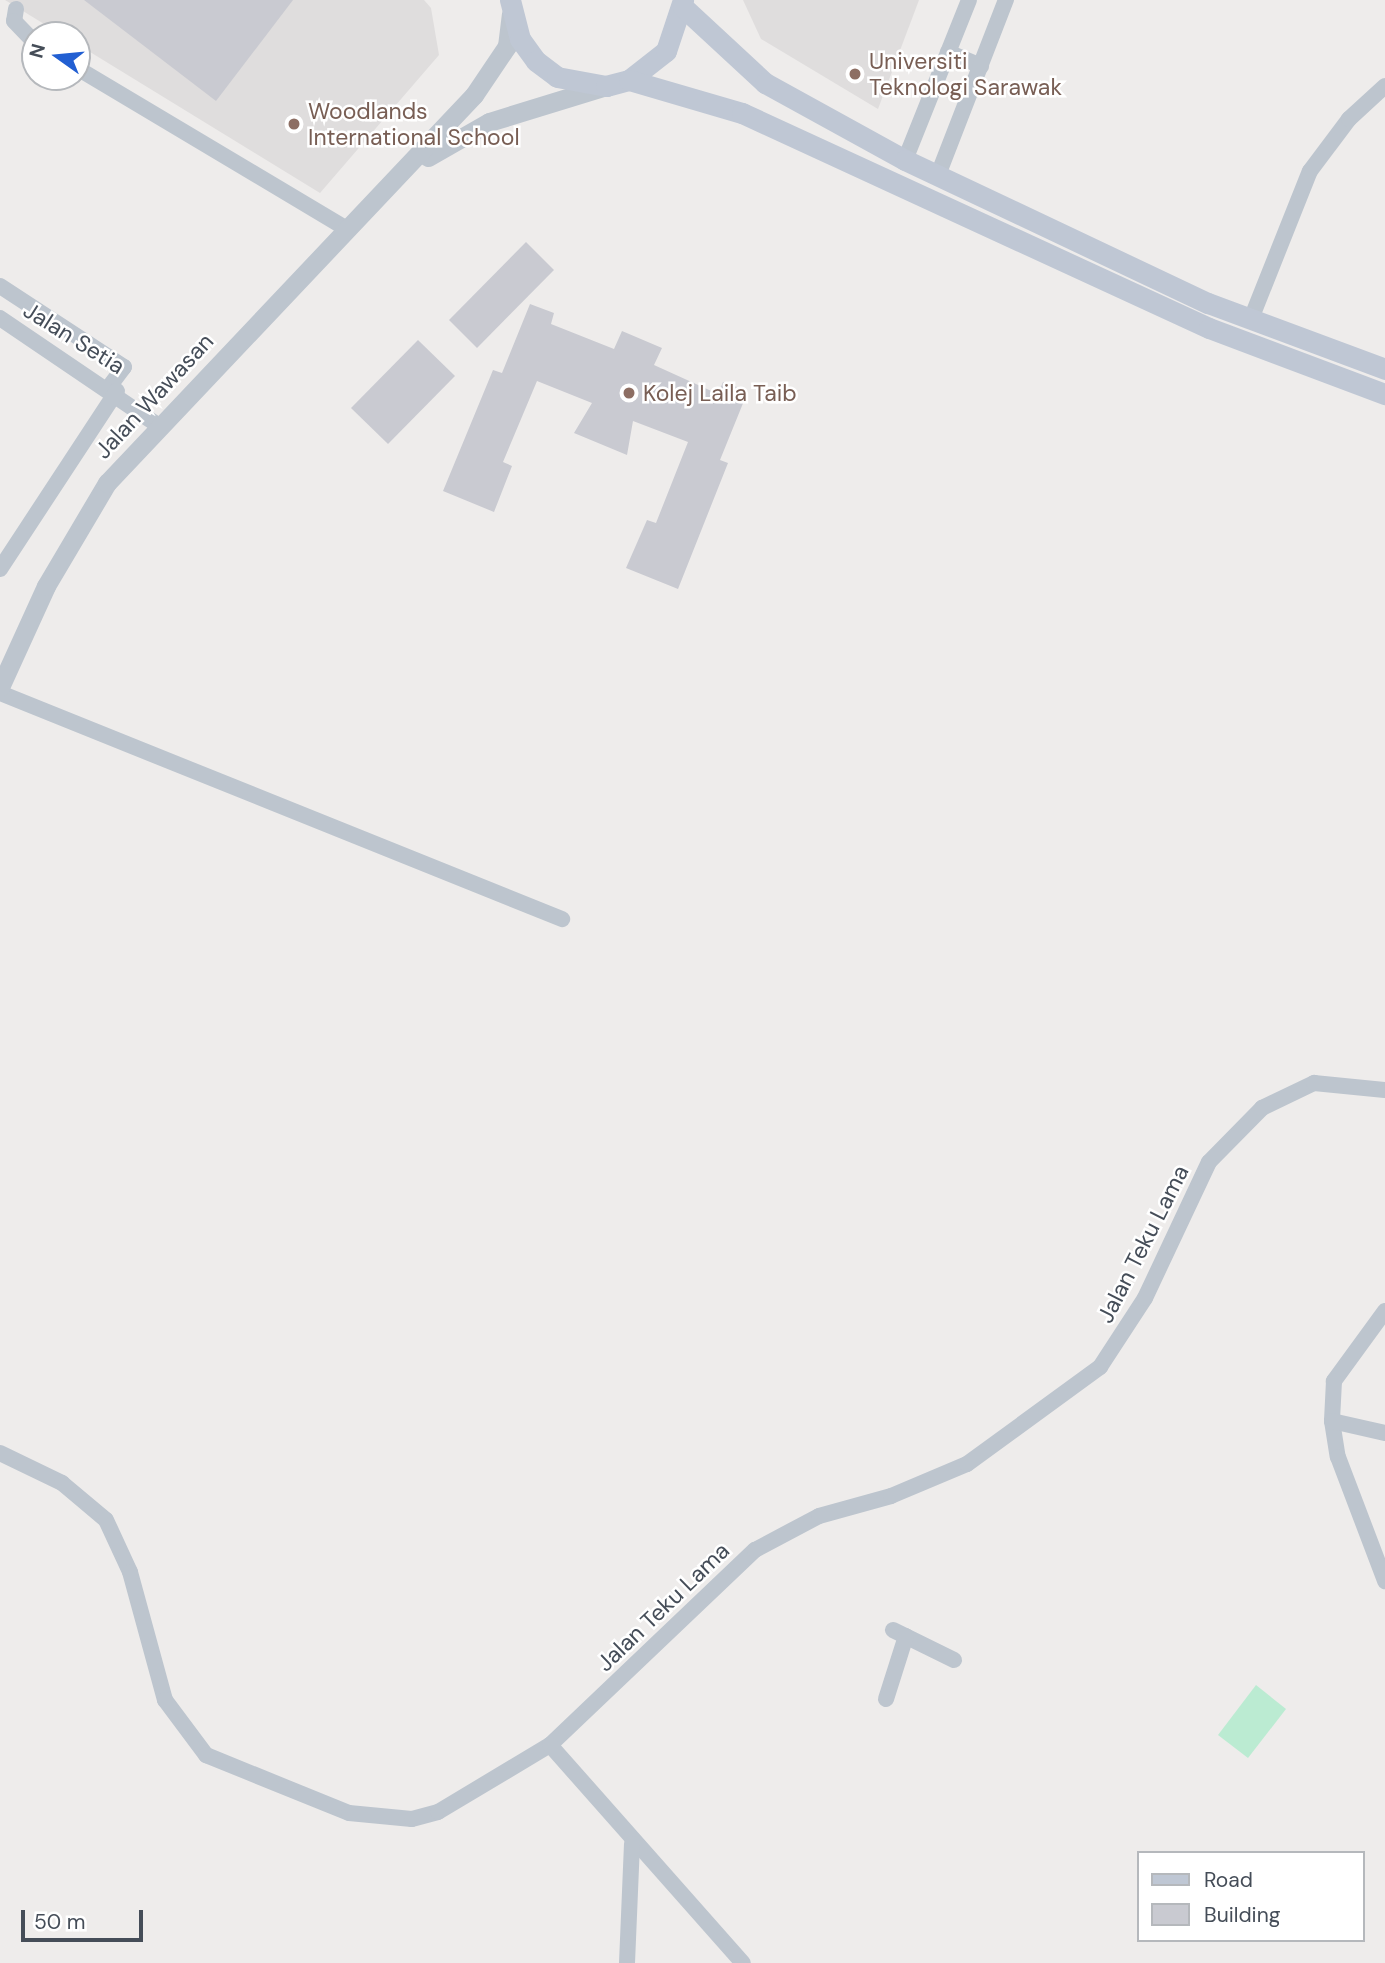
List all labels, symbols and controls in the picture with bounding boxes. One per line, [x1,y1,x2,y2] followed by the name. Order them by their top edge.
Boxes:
[21,21,91,91] north arrow
[23,41,51,61] text: N
[869,47,1062,101] place label: Universiti Teknologi Sarawak
[847,66,863,82] marker: Universiti Teknologi Sarawak
[308,97,520,151] place label: Woodlands International School
[286,116,302,132] marker: Woodlands International School
[18,296,130,380] street label: Jalan Setia
[89,328,219,464] street label: Jalan Wawasan
[643,379,797,407] place label: Kolej Laila Taib
[621,385,637,401] marker: Kolej Laila Taib
[1091,1160,1195,1328] street label: Jalan Teku Lama
[591,1537,735,1677] street label: Jalan Teku Lama
[1136,1851,1364,1942] legend
[1204,1866,1253,1894] text: Road
[24,1896,147,1940] scale bar
[1204,1901,1280,1929] text: Building
[34,1908,85,1936] text: 50 m

